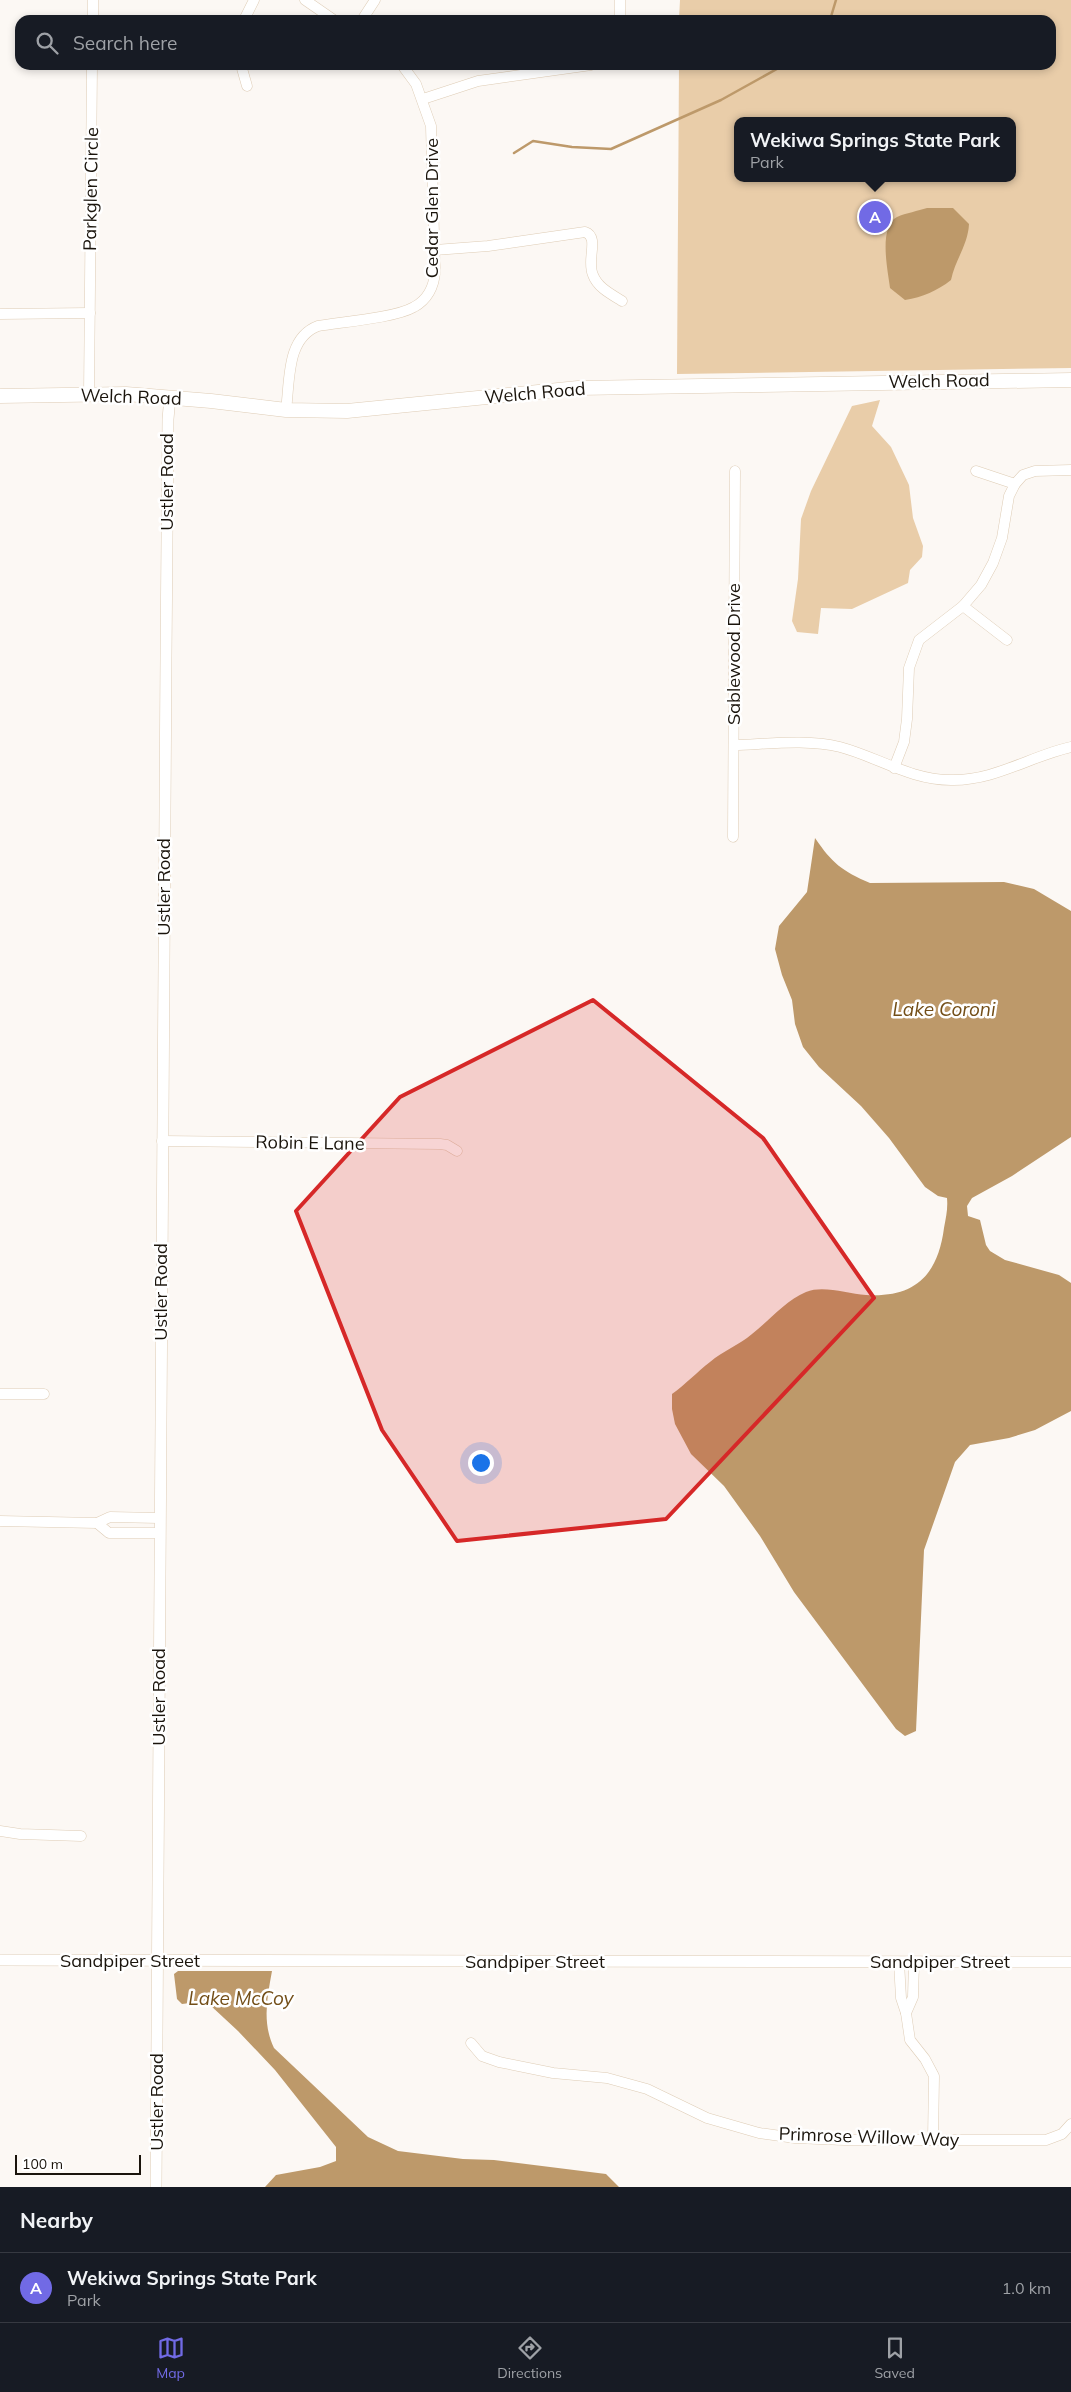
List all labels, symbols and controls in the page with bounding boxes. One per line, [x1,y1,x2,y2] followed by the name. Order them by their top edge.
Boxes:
[15,15,1056,70] search box
[33,29,61,57] icon: search
[73,31,177,55] text: Search here
[734,117,1016,182] popup
[78,127,103,251] street label: Parkglen Circle
[750,128,1000,152] text: Wekiwa Springs State Park
[420,138,443,278] street label: Cedar Glen Drive
[750,152,784,172] text: Park
[859,198,891,236] pin: A
[888,368,990,393] street label: Welch Road
[483,377,586,408] street label: Welch Road
[80,383,182,410] street label: Welch Road
[155,433,178,531] street label: Ustler Road
[722,583,745,725] street label: Sablewood Drive
[152,838,175,936] street label: Ustler Road
[892,997,996,1021] water label: Lake Coroni
[255,1130,365,1155] street label: Robin E Lane
[149,1243,172,1341] street label: Ustler Road
[468,1450,494,1476] your location
[147,1648,170,1746] street label: Ustler Road
[60,1949,200,1972] street label: Sandpiper Street
[465,1950,605,1973] street label: Sandpiper Street
[870,1950,1010,1973] street label: Sandpiper Street
[188,1986,295,2010] water label: Lake McCoy
[145,2053,168,2151] street label: Ustler Road
[778,2122,960,2151] street label: Primrose Willow Way
[15,2152,141,2175] scale bar
[22,2155,63,2173] text: 100 m
[20,2207,93,2233] text: Nearby
[67,2266,317,2290] text: Wekiwa Springs State Park
[30,2278,42,2298] text: A
[1002,2278,1051,2298] text: 1.0 km
[67,2290,101,2310] text: Park
[156,2334,185,2382] tab: Map
[497,2334,562,2382] tab: Directions
[874,2334,915,2382] tab: Saved

